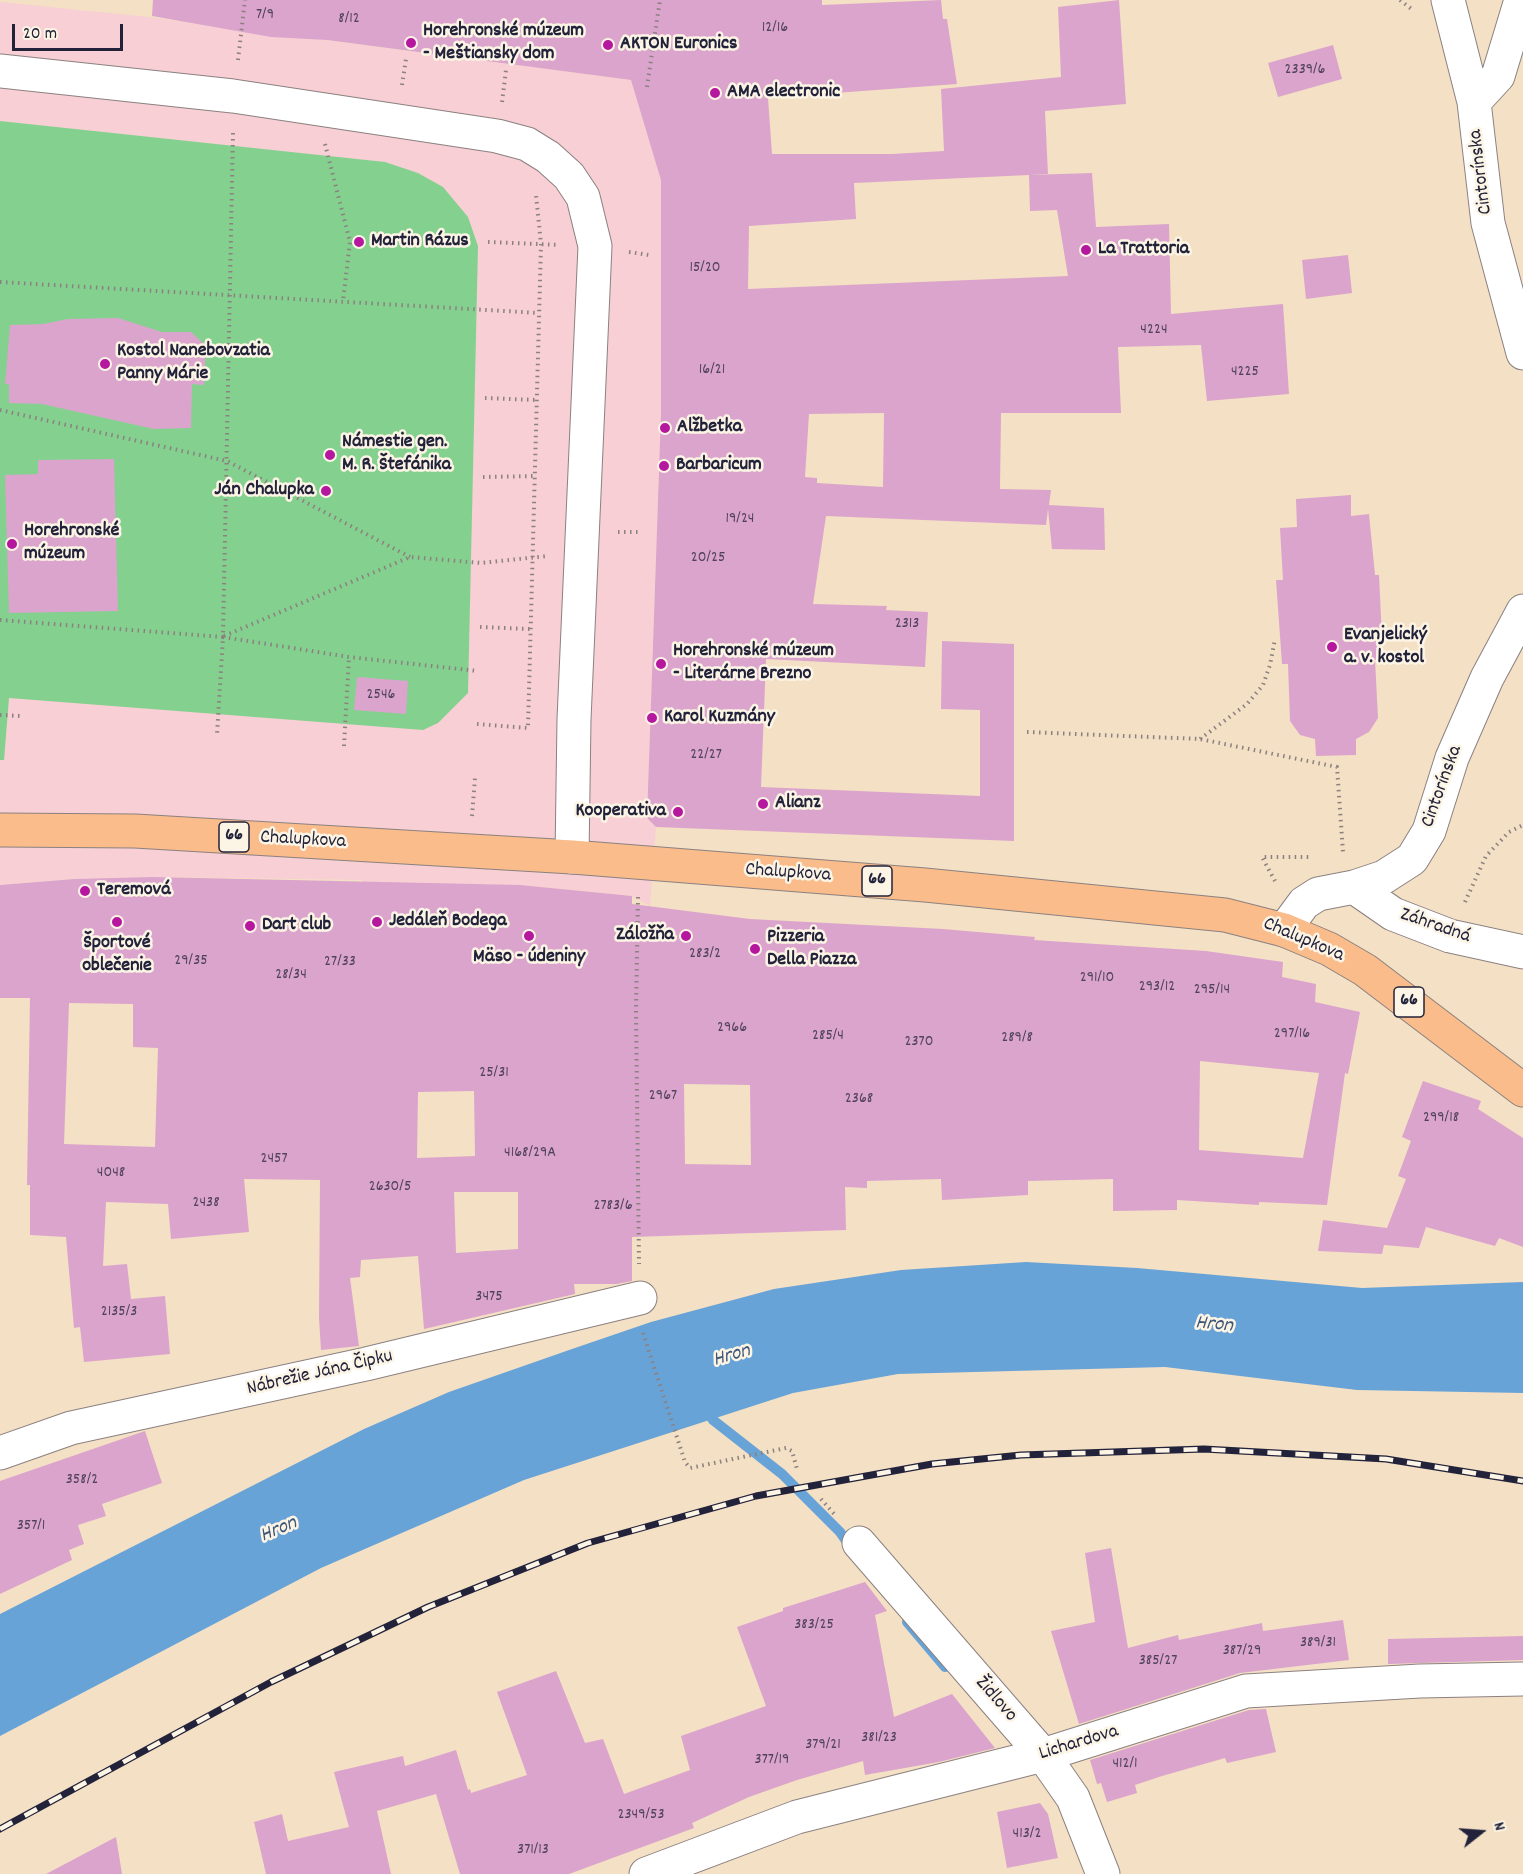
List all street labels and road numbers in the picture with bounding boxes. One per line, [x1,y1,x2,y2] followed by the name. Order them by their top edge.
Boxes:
[1465,128,1499,216] street label: Cintorínska
[1417,743,1469,831] street label: Cintorínska
[219,822,249,852] road number: 66
[260,827,346,855] street label: Chalupkova
[744,859,832,889] street label: Chalupkova
[862,866,892,896] road number: 66
[1396,904,1474,950] street label: Záhradná
[1259,913,1347,969] street label: Chalupkova
[1394,987,1424,1017] road number: 66
[245,1346,395,1402] street label: Nábrežie Jána Čipku
[969,1672,1021,1728] street label: Židlovo
[1036,1721,1122,1767] street label: Lichardova

